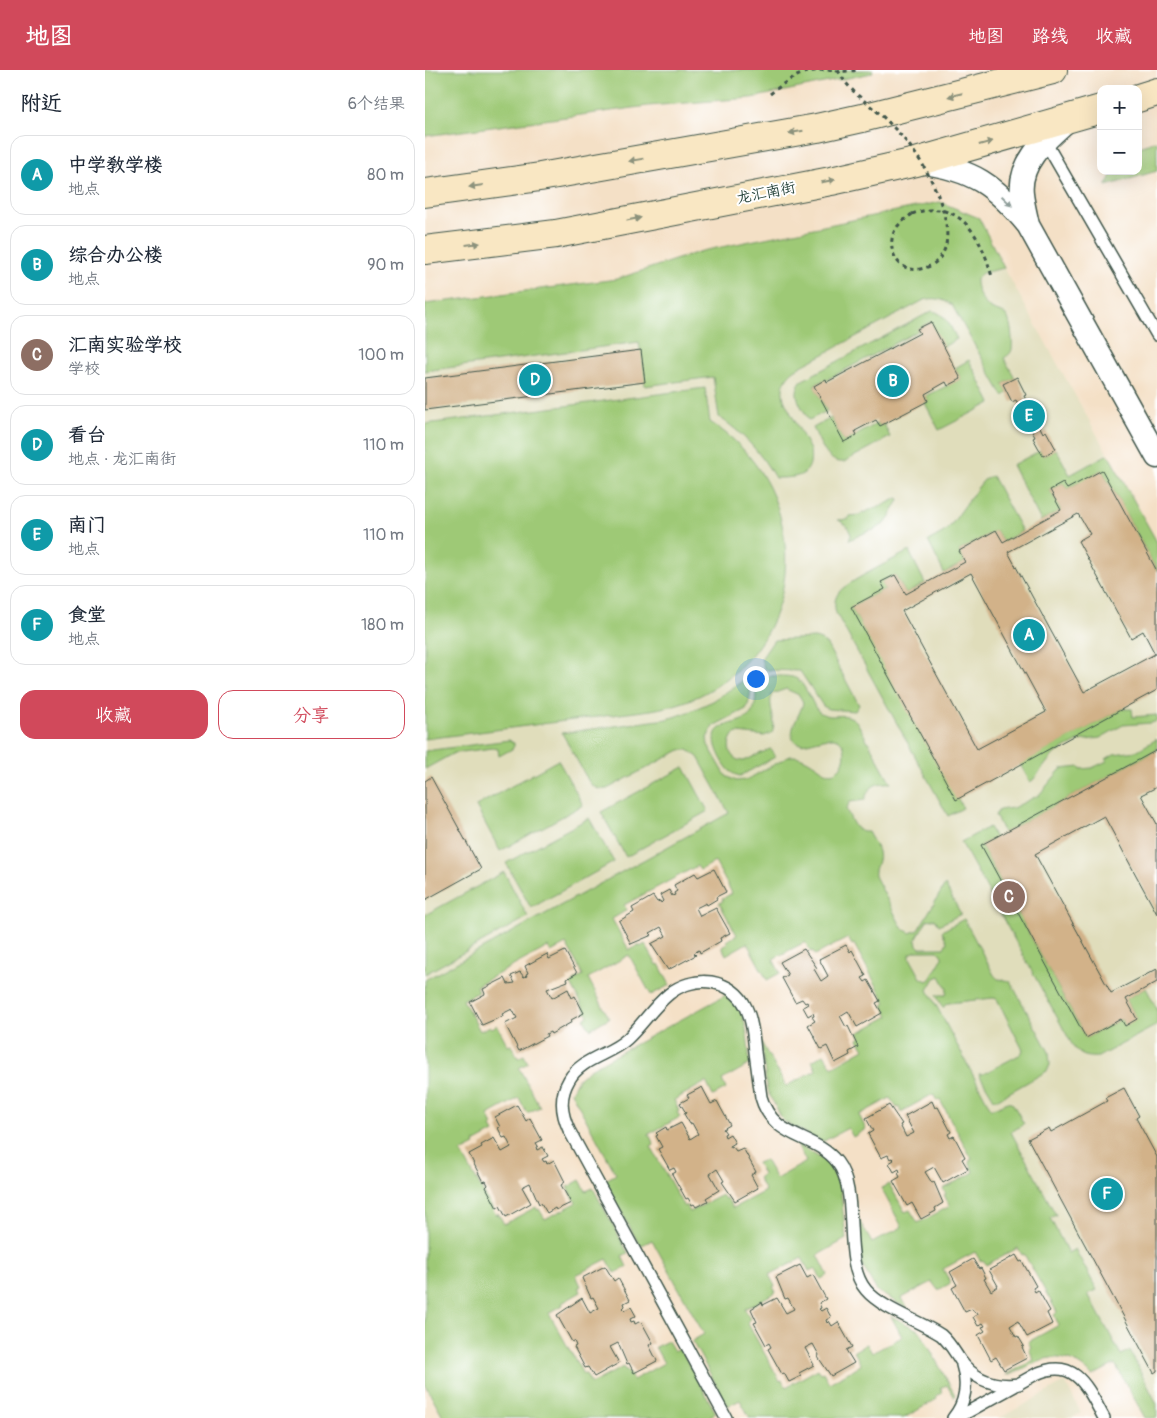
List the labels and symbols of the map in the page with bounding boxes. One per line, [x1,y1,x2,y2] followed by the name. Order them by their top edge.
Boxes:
[947,91,962,99] one-way arrow
[788,128,804,136] one-way arrow
[978,138,993,146] one-way arrow
[628,157,644,165] one-way arrow
[820,177,835,185] one-way arrow
[735,178,797,208] street label: 龙汇南街
[468,182,484,190] one-way arrow
[1001,195,1013,207] one-way arrow
[626,214,642,222] one-way arrow
[466,240,482,248] one-way arrow
[519,361,551,399] pin: D
[877,362,909,400] pin: B
[1013,397,1045,435] pin: E
[1013,616,1045,654] pin: A
[743,666,769,692] your location
[993,878,1025,916] pin: C
[1091,1175,1123,1213] pin: F

